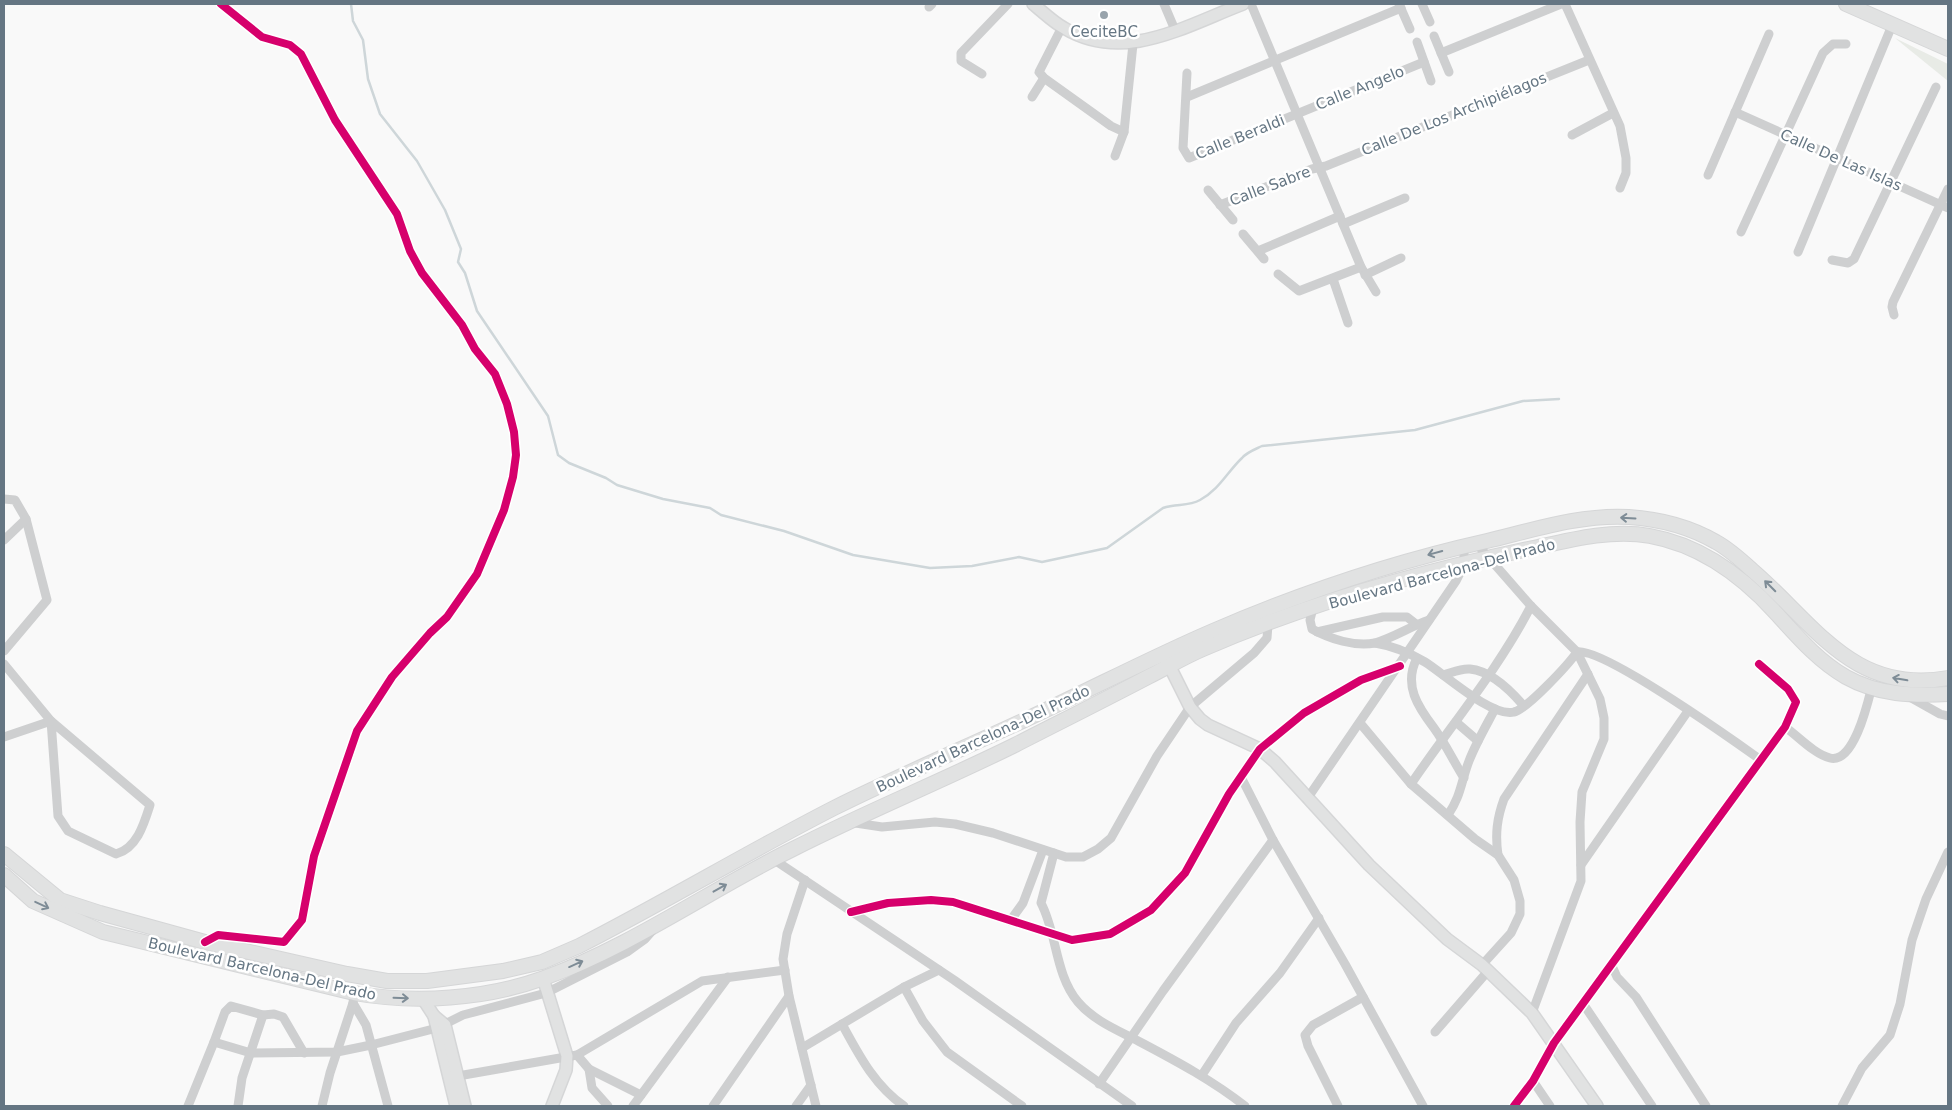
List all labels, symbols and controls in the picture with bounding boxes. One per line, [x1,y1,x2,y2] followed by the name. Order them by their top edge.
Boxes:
[1098,9,1110,21] marker: CeciteBC
[1070,23,1138,41] place label: CeciteBC
[1313,62,1407,114] street label: Calle Angelo
[1359,68,1549,159] street label: Calle De Los Archipiélagos
[1193,111,1287,163] street label: Calle Beraldi
[1777,125,1905,195] street label: Calle De Las Islas
[1227,162,1313,210] street label: Calle Sabre
[1621,513,1637,522] one-way arrow
[1327,535,1557,613] street label: Boulevard Barcelona-Del Prado
[1427,549,1443,559] one-way arrow
[1765,581,1777,593] one-way arrow
[1892,674,1908,684] one-way arrow
[873,682,1093,796] street label: Boulevard Barcelona-Del Prado
[712,883,726,893] one-way arrow
[34,901,49,910] one-way arrow
[146,934,378,1004] street label: Boulevard Barcelona-Del Prado
[568,958,583,968] one-way arrow
[392,993,409,1003] one-way arrow

